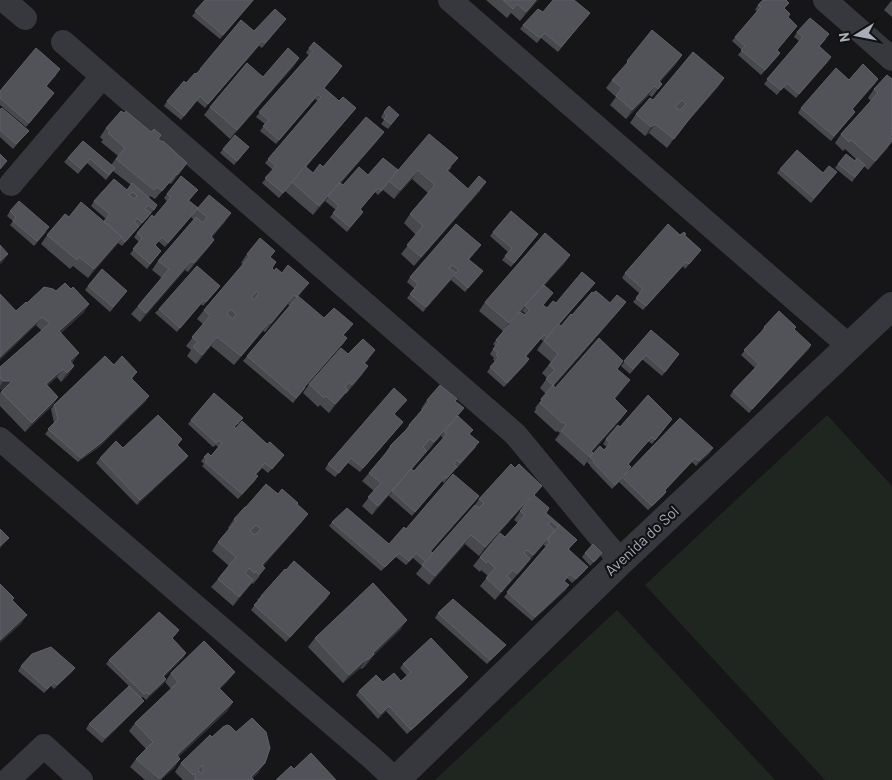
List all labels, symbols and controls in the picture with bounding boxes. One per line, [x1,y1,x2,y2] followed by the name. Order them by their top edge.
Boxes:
[832,10,882,60] north arrow
[835,31,853,43] text: N
[601,502,682,579] street label: Avenida do Sol

